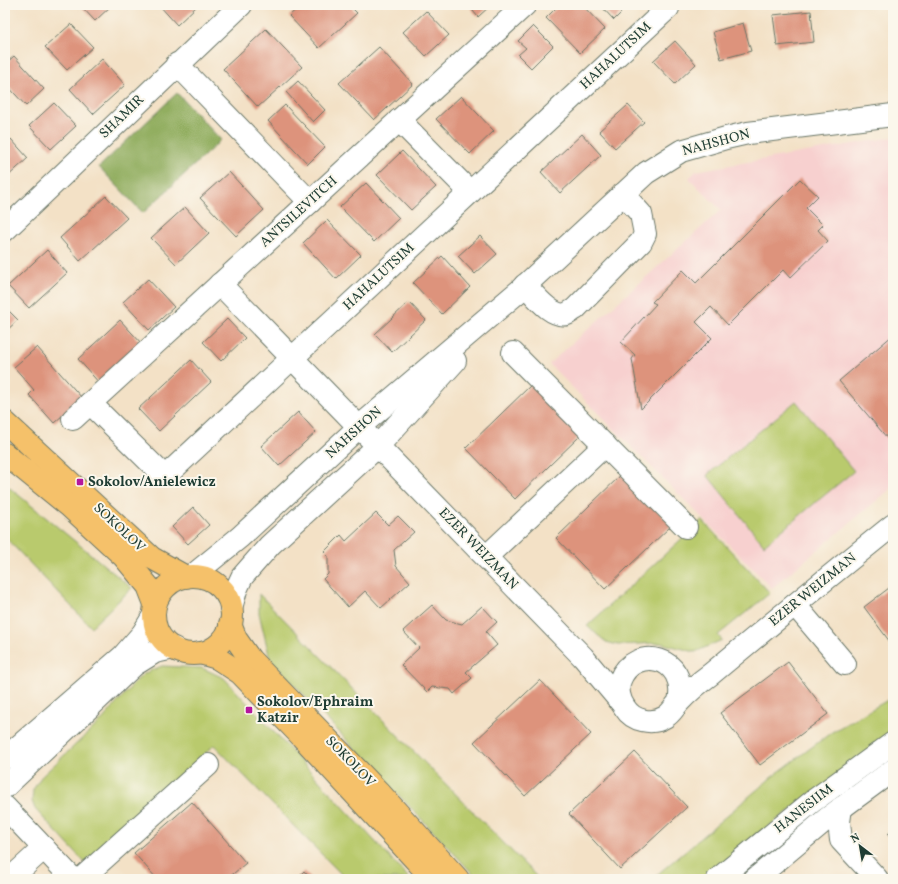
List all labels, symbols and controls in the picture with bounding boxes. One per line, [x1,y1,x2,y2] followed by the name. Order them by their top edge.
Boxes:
[576,18,656,94] street label: HAHALUTSIM
[95,91,149,143] street label: SHAMIR
[680,125,752,161] street label: NAHSHON
[256,172,342,252] street label: ANTSILEVITCH
[339,239,419,315] street label: HAHALUTSIM
[322,403,386,463] street label: NAHSHON
[88,473,216,492] place label: Sokolov/Anielewicz
[75,477,85,487] marker: Sokolov/Anielewicz
[89,499,149,557] street label: SOKOLOV
[434,504,522,594] street label: EZER WEIZMAN
[765,549,861,631] street label: EZER WEIZMAN
[257,693,374,728] place label: Sokolov/Ephraim Katzir
[244,705,254,715] marker: Sokolov/Ephraim Katzir
[321,732,380,792] street label: SOKOLOV
[771,780,837,838] street label: HANESIIM
[840,826,880,866] north arrow
[848,830,863,847] text: N

